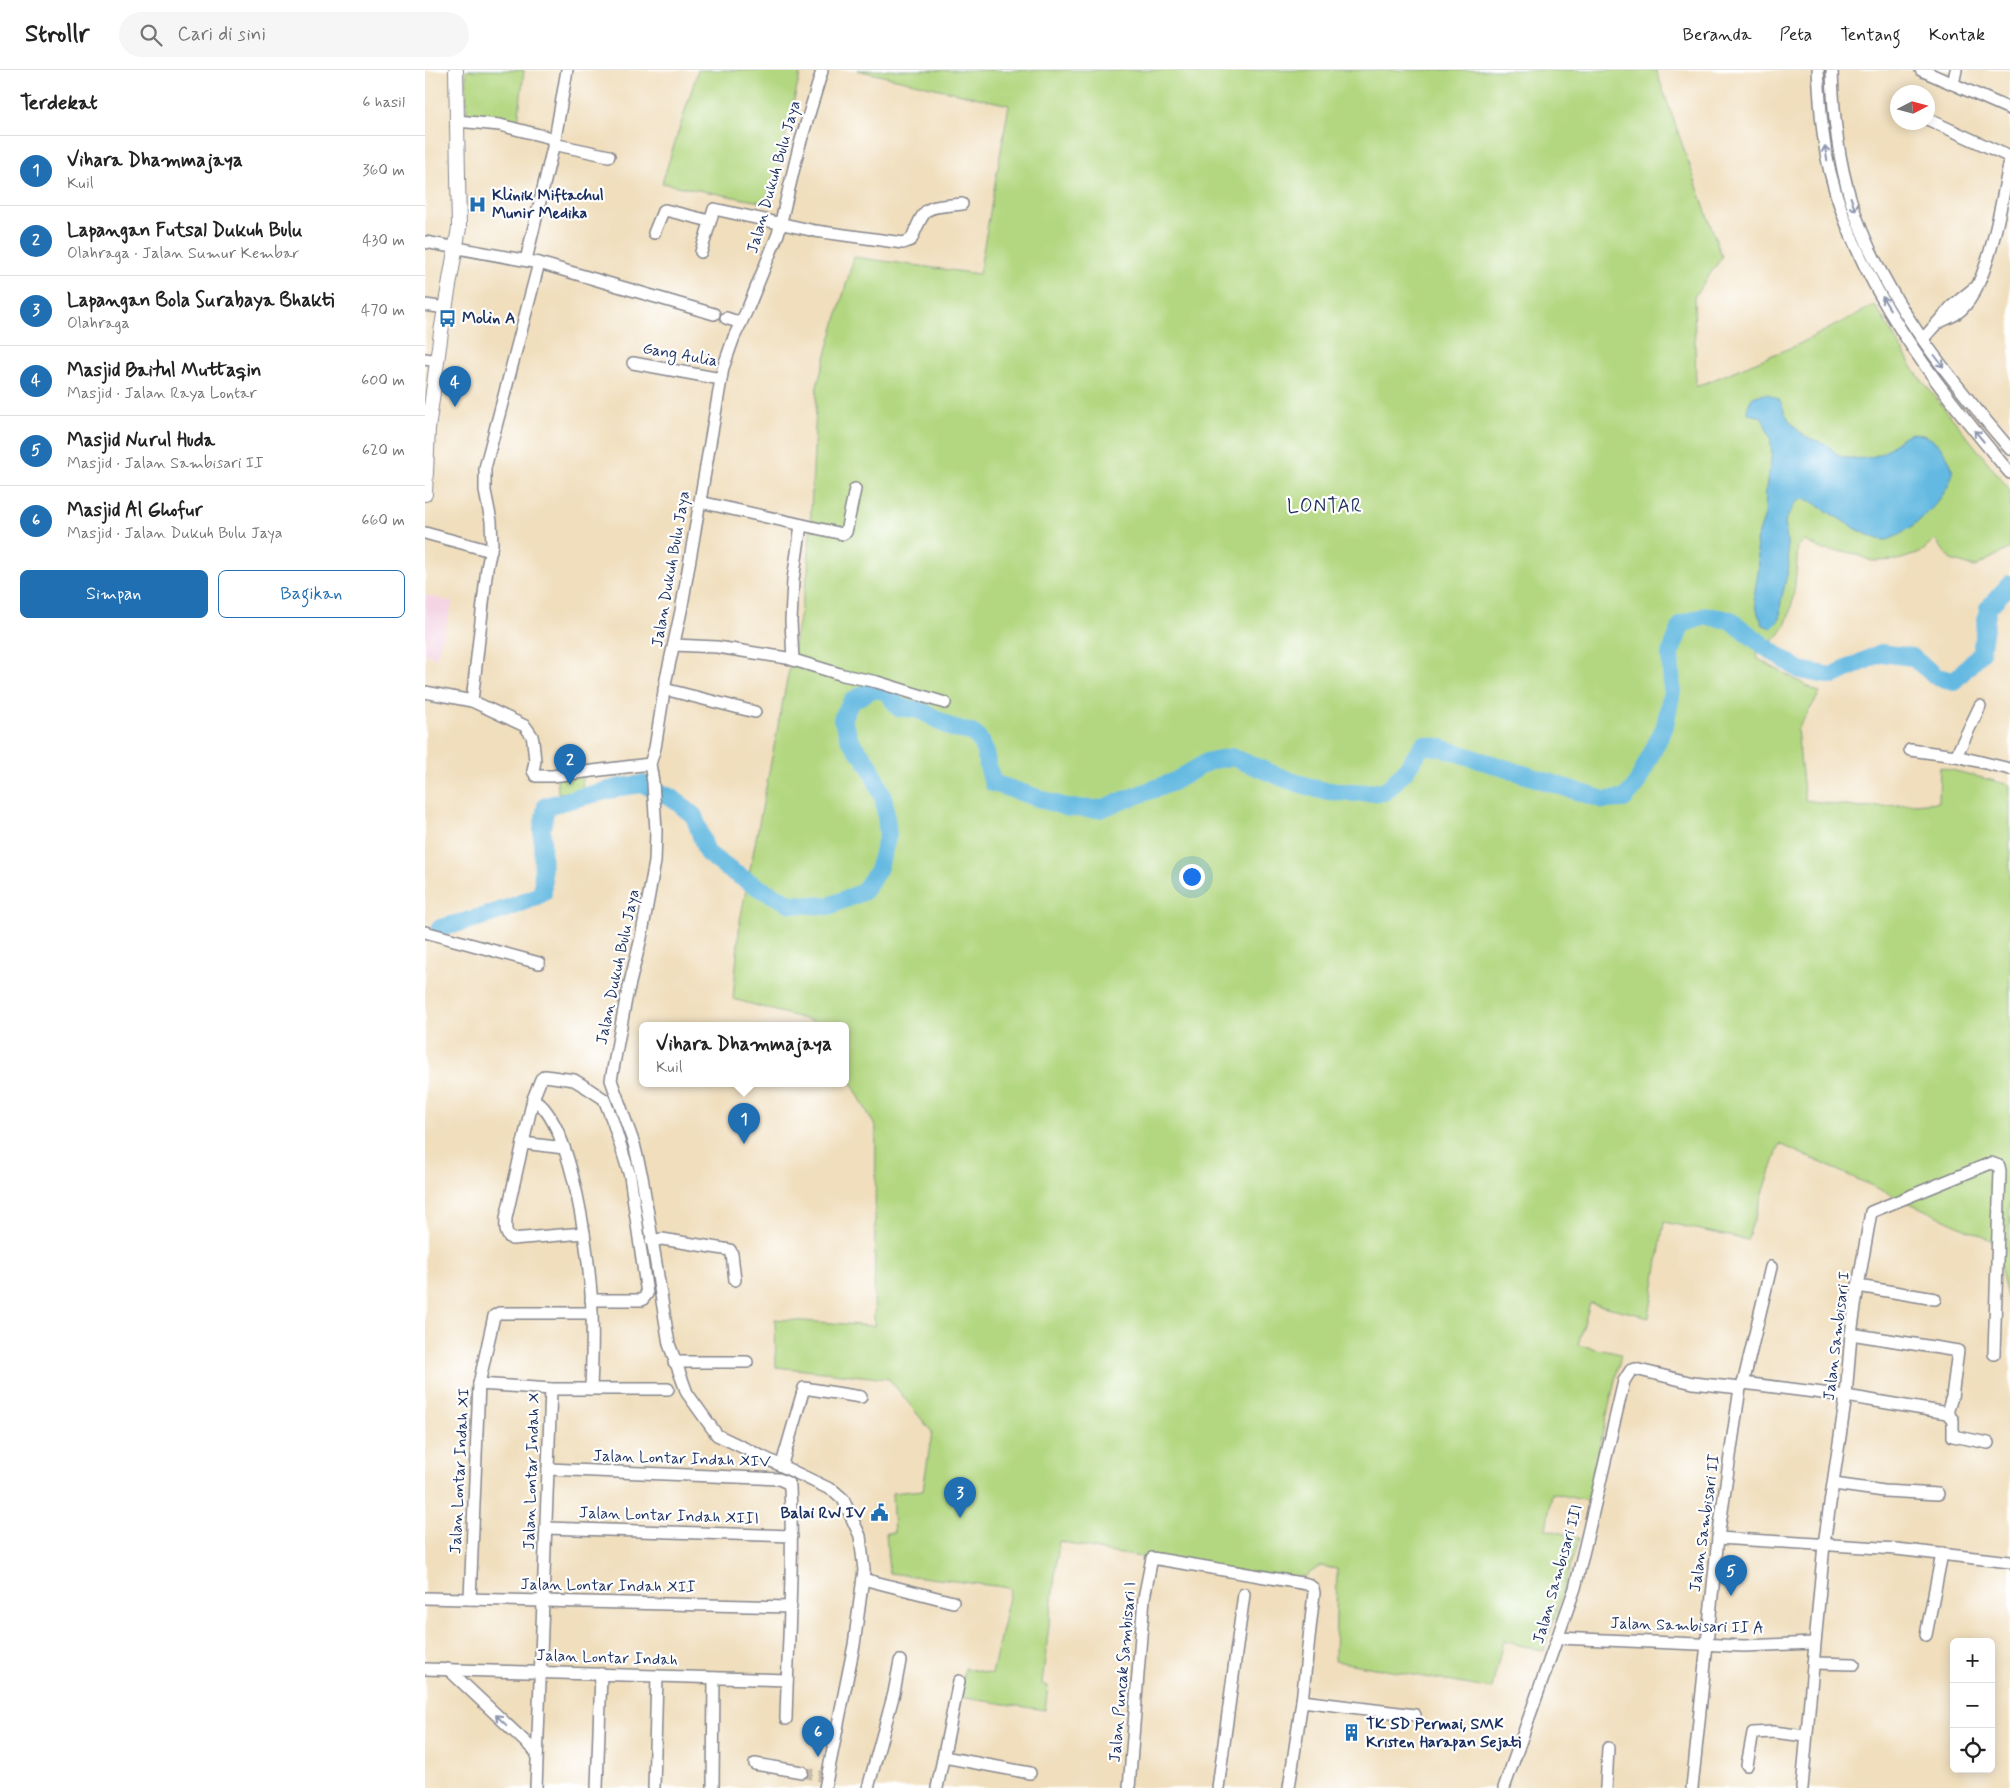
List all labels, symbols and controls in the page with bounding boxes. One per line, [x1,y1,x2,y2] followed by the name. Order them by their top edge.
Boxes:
[119,12,469,57] search box
[25,19,89,50] text: Strollr
[137,21,165,49] icon: search
[177,22,266,47] text: Cari di sini
[1682,23,1751,47] text: Beranda
[1779,23,1812,47] text: Peta
[1840,23,1901,47] text: Tentang
[1929,23,1985,47] text: Kontak
[1890,85,1935,130] north arrow
[20,89,98,117] text: Terdekat
[362,92,405,113] text: 6 hasil
[742,98,806,256] street label: Jalan Dukuh Bulu Jaya
[1821,145,1831,161] one-way arrow
[67,148,243,173] text: Vihara Dhammajaya
[32,160,40,181] text: 1
[362,160,405,181] text: 360 m
[67,173,94,194] text: Kuil
[492,185,604,224] place label: Klinik Miftachul Munir Medika
[468,194,488,214] hospital icon: Klinik Miftachul Munir Medika
[1848,196,1858,212] one-way arrow
[67,218,303,243] text: Lapangan Futsal Dukuh Bulu
[32,230,40,251] text: 2
[362,230,405,251] text: 430 m
[67,243,299,264] text: Olahraga · Jalan Sumur Kembar
[67,288,334,313] text: Lapangan Bola Surabaya Bhakti
[1880,296,1890,310] one-way arrow
[32,300,40,321] text: 3
[361,300,405,321] text: 470 m
[438,308,458,328] bus stop icon: Molin A
[462,308,515,329] place label: Molin A
[67,313,130,334] text: Olahraga
[641,338,719,373] street label: Gang Aulia
[1934,354,1944,368] one-way arrow
[67,358,262,383] text: Masjid Baitul Muttaqin
[439,366,471,407] pin: 4
[31,370,41,391] text: 4
[361,370,405,391] text: 600 m
[67,383,257,404] text: Masjid · Jalan Raya Lontar
[67,428,215,453] text: Masjid Nurul Huda
[1973,430,1984,443] one-way arrow
[31,440,41,461] text: 5
[362,440,405,461] text: 620 m
[67,453,263,474] text: Masjid · Jalan Sambisari II
[647,489,695,649] street label: Jalan Dukuh Bulu Jaya
[1287,494,1363,519] district label: LONTAR
[67,498,203,523] text: Masjid Al Ghofur
[32,510,40,531] text: 6
[361,510,405,531] text: 660 m
[67,523,283,544] text: Masjid · Jalan Dukuh Bulu Jaya
[20,570,208,618] button: Simpan
[218,570,405,618] button: Bagikan
[554,744,586,785] pin: 2
[1179,864,1205,890] your location
[591,887,645,1047] street label: Jalan Dukuh Bulu Jaya
[639,1022,849,1087] popup
[656,1032,832,1057] text: Vihara Dhammajaya
[656,1057,683,1078] text: Kuil
[728,1103,760,1144] pin: 1
[1819,1270,1855,1402] street label: Jalan Sambisari I
[445,1388,475,1554] street label: Jalan Lontar Indah XI
[519,1392,545,1550] street label: Jalan Lontar Indah X
[593,1445,771,1473] street label: Jalan Lontar Indah XIV
[1685,1453,1725,1593] street label: Jalan Sambisari II
[944,1477,976,1518] pin: 3
[579,1502,759,1530] street label: Jalan Lontar Indah XIII
[1528,1502,1588,1646] street label: Jalan Sambisari III
[780,1503,867,1524] place label: Balai RW IV
[870,1503,890,1523] public building icon: Balai RW IV
[1715,1555,1747,1596] pin: 5
[520,1574,696,1598] street label: Jalan Lontar Indah XII
[1105,1581,1141,1763] street label: Jalan Puncak Sambisari I
[1610,1613,1764,1639] street label: Jalan Sambisari II A
[1950,1638,1995,1773] map controls
[1950,1638,1995,1683] button: +
[536,1645,678,1671] street label: Jalan Lontar Indah
[1950,1683,1995,1728] button: −
[495,1714,508,1726] one-way arrow
[1366,1714,1522,1753] place label: TK SD Permai, SMK Kristen Harapan Sejati
[802,1716,834,1757] pin: 6
[1342,1723,1362,1743] building icon: TK SD Permai, SMK Kristen Harapan Sejati
[1950,1728,1995,1773] button: locate

